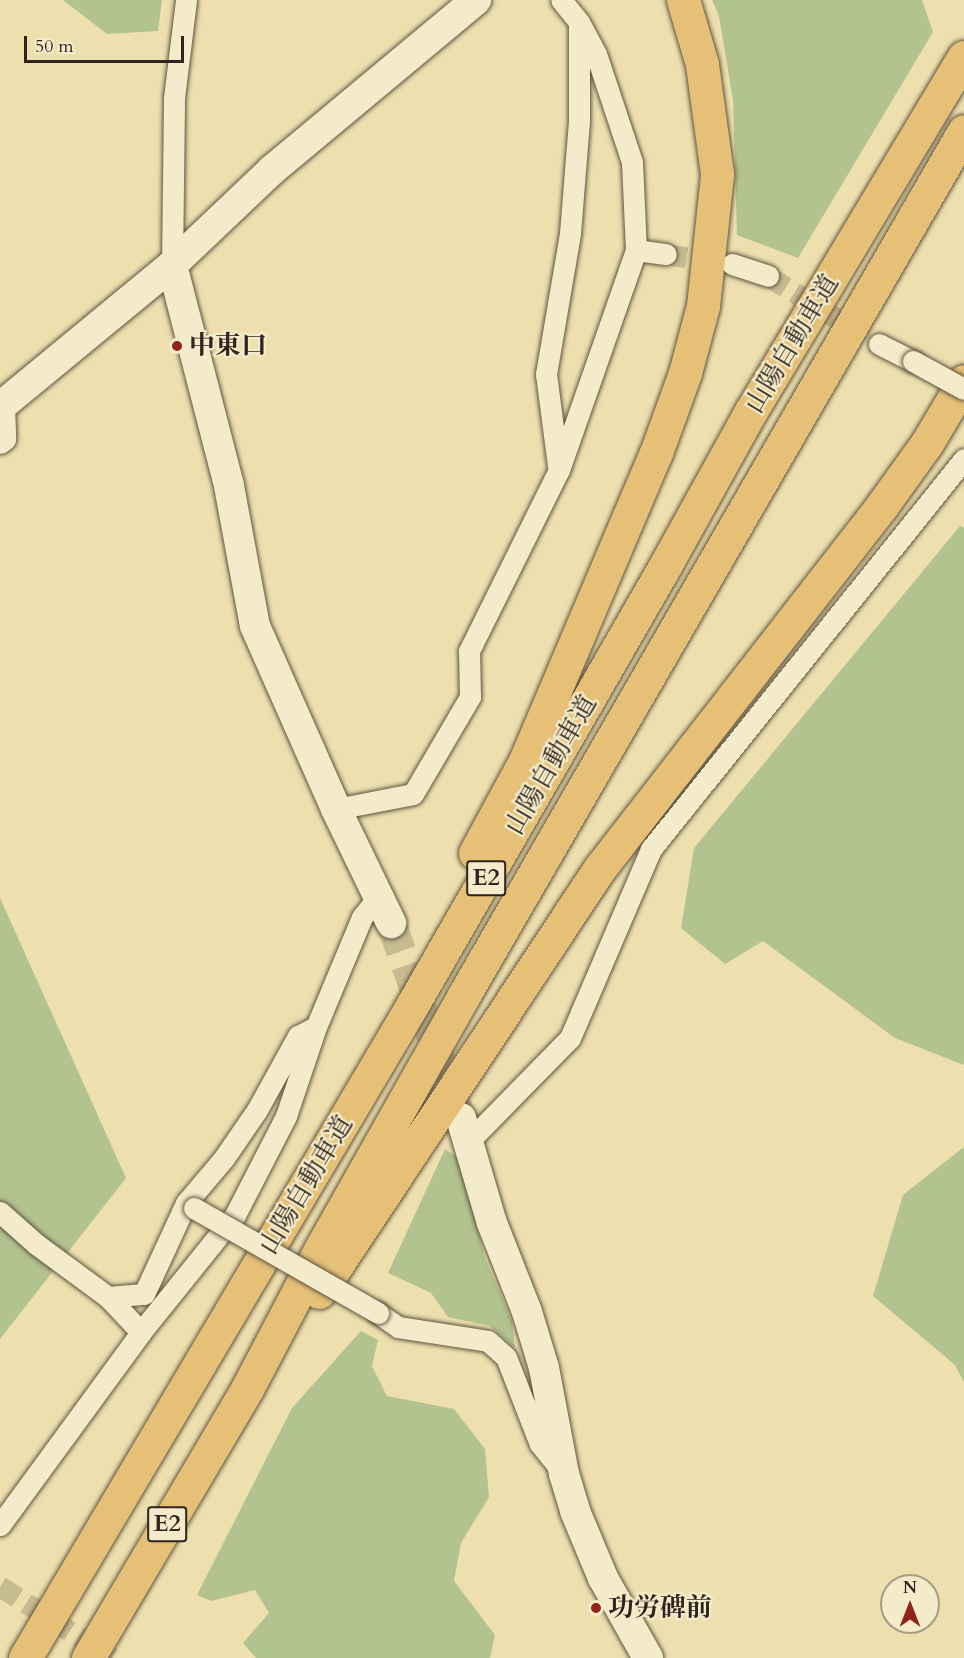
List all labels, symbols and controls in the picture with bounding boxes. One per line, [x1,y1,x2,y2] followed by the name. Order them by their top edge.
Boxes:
[27,24,188,62] scale bar
[35,34,74,59] text: 50 m
[738,269,846,419] street label: 山陽自動車道
[189,330,267,362] place label: 中東口
[170,339,184,353] marker: 中東口
[498,690,604,840] street label: 山陽自動車道
[465,857,507,899] road number: E2
[252,1110,360,1260] street label: 山陽自動車道
[146,1503,188,1545] road number: E2
[880,1574,940,1634] north arrow
[903,1577,917,1599] text: N
[608,1592,712,1624] place label: 功労碑前
[589,1601,603,1615] marker: 功労碑前

